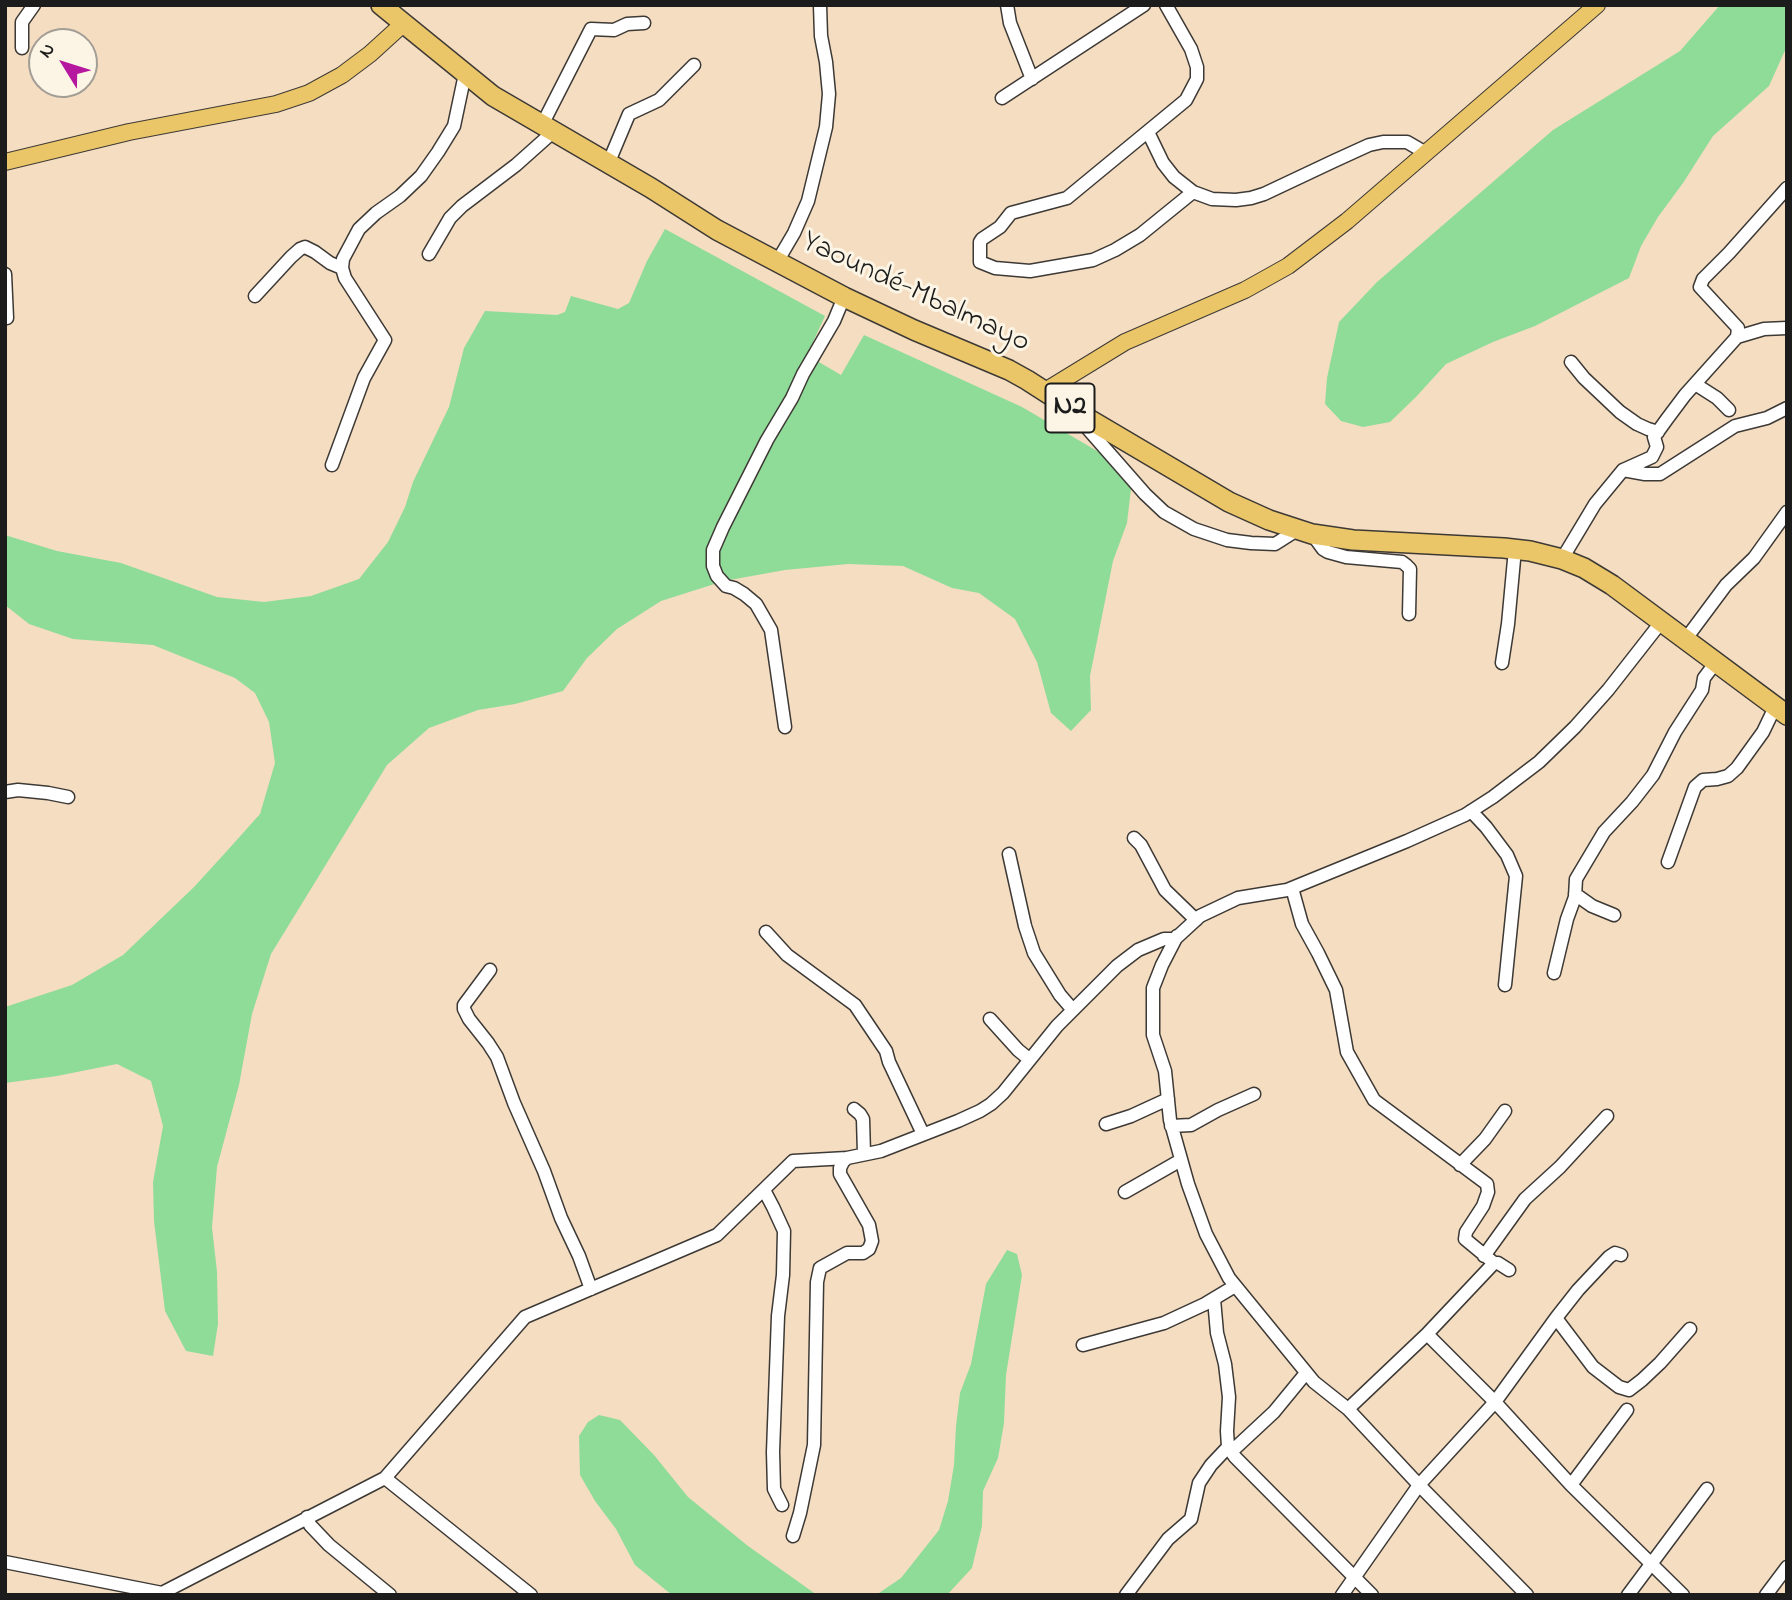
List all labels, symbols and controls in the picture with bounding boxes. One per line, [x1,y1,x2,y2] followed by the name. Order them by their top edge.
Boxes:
[28,28,98,98] north arrow
[33,38,62,64] text: N
[795,226,1035,362] street label: Yaoundé-Mbalmayo
[1046,384,1094,432] road number: N2

